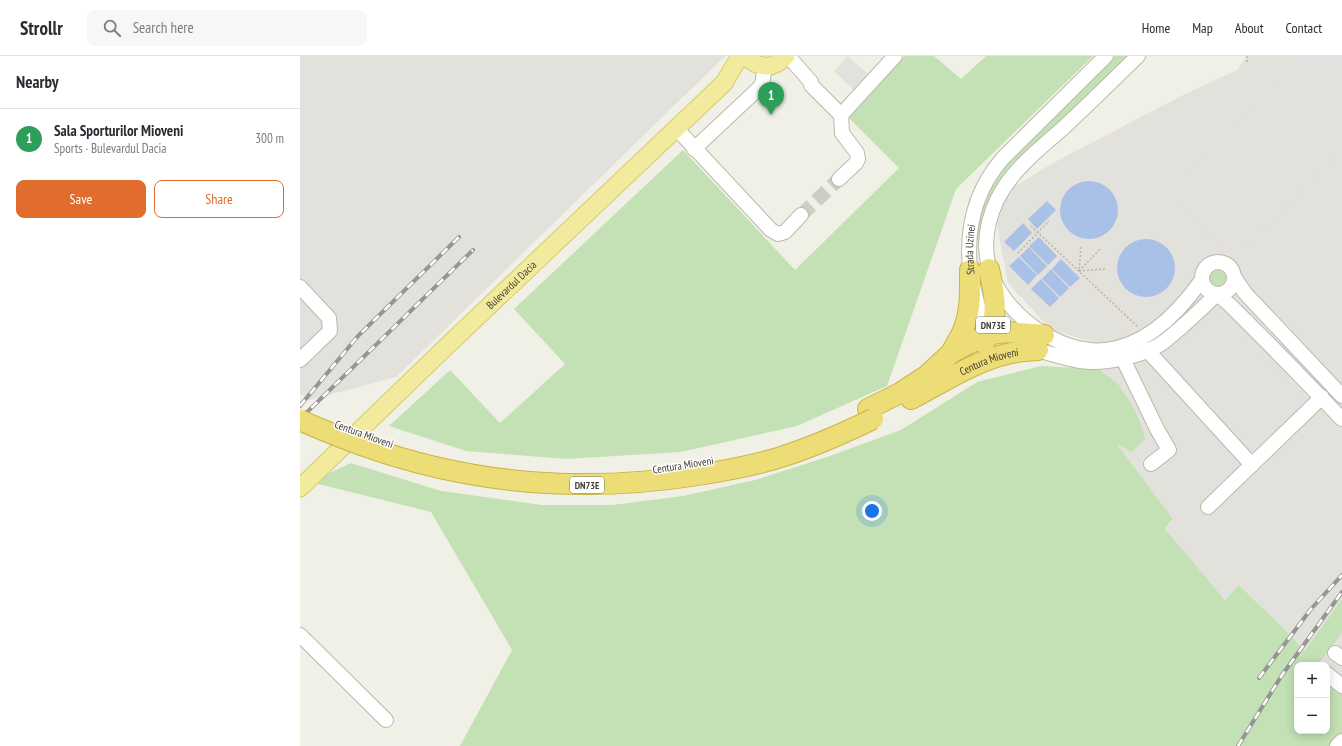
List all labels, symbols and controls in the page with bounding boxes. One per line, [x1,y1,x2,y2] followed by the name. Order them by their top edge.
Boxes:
[87,10,367,46] search box
[20,16,63,40] text: Strollr
[101,17,123,39] icon: search
[133,18,194,37] text: Search here
[1142,19,1170,37] text: Home
[1192,19,1213,37] text: Map
[1235,19,1264,37] text: About
[1286,19,1322,37] text: Contact
[16,71,59,93] text: Nearby
[758,82,784,115] pin: 1
[54,121,183,140] text: Sala Sporturilor Mioveni
[26,130,32,147] text: 1
[255,130,284,147] text: 300 m
[54,140,166,157] text: Sports · Bulevardul Dacia
[16,180,146,218] button: Save
[154,180,284,218] button: Share
[962,223,978,276] street label: Strada Uzinei
[483,258,539,312] street label: Bulevardul Dacia
[976,317,1010,333] road number: DN73E
[957,345,1019,378] street label: Centura Mioveni
[333,417,395,451] street label: Centura Mioveni
[651,453,715,477] street label: Centura Mioveni
[570,477,604,493] road number: DN73E
[862,501,882,521] your location
[1294,662,1330,734] map controls
[1294,662,1330,698] button: +
[1294,698,1330,734] button: −

